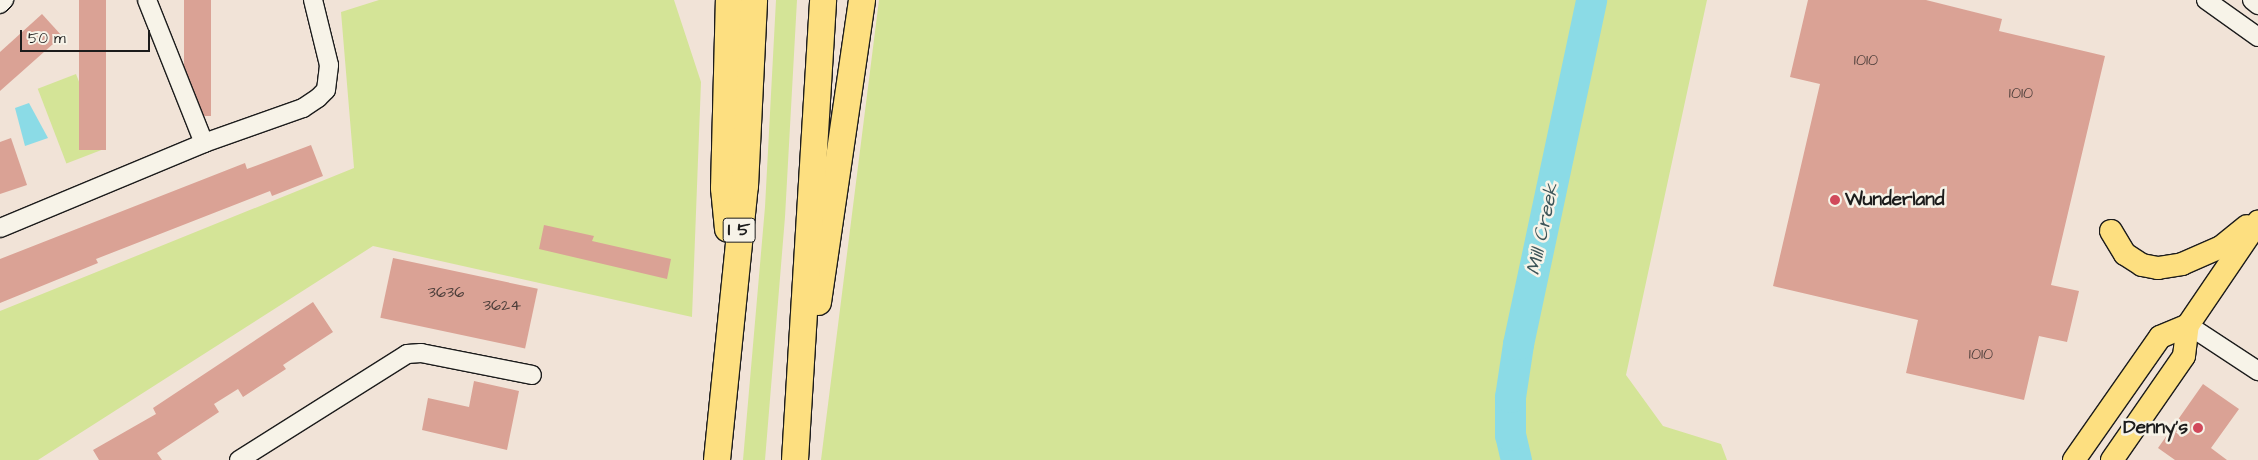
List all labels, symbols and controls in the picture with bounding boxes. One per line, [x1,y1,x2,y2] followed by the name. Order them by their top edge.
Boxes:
[22,20,152,52] scale bar
[28,28,66,49] text: 50 m
[1854,50,1878,70] house number: 1010
[2009,83,2033,103] house number: 1010
[1522,181,1564,277] water label: Mill Creek
[1845,189,1944,211] place label: Wunderland
[1829,194,1841,206] marker: Wunderland
[722,214,756,246] road number: I 5
[428,282,464,302] house number: 3636
[483,295,521,315] house number: 3624
[1969,344,1993,364] house number: 1010
[2123,417,2188,439] place label: Denny's
[2192,422,2204,434] marker: Denny's

